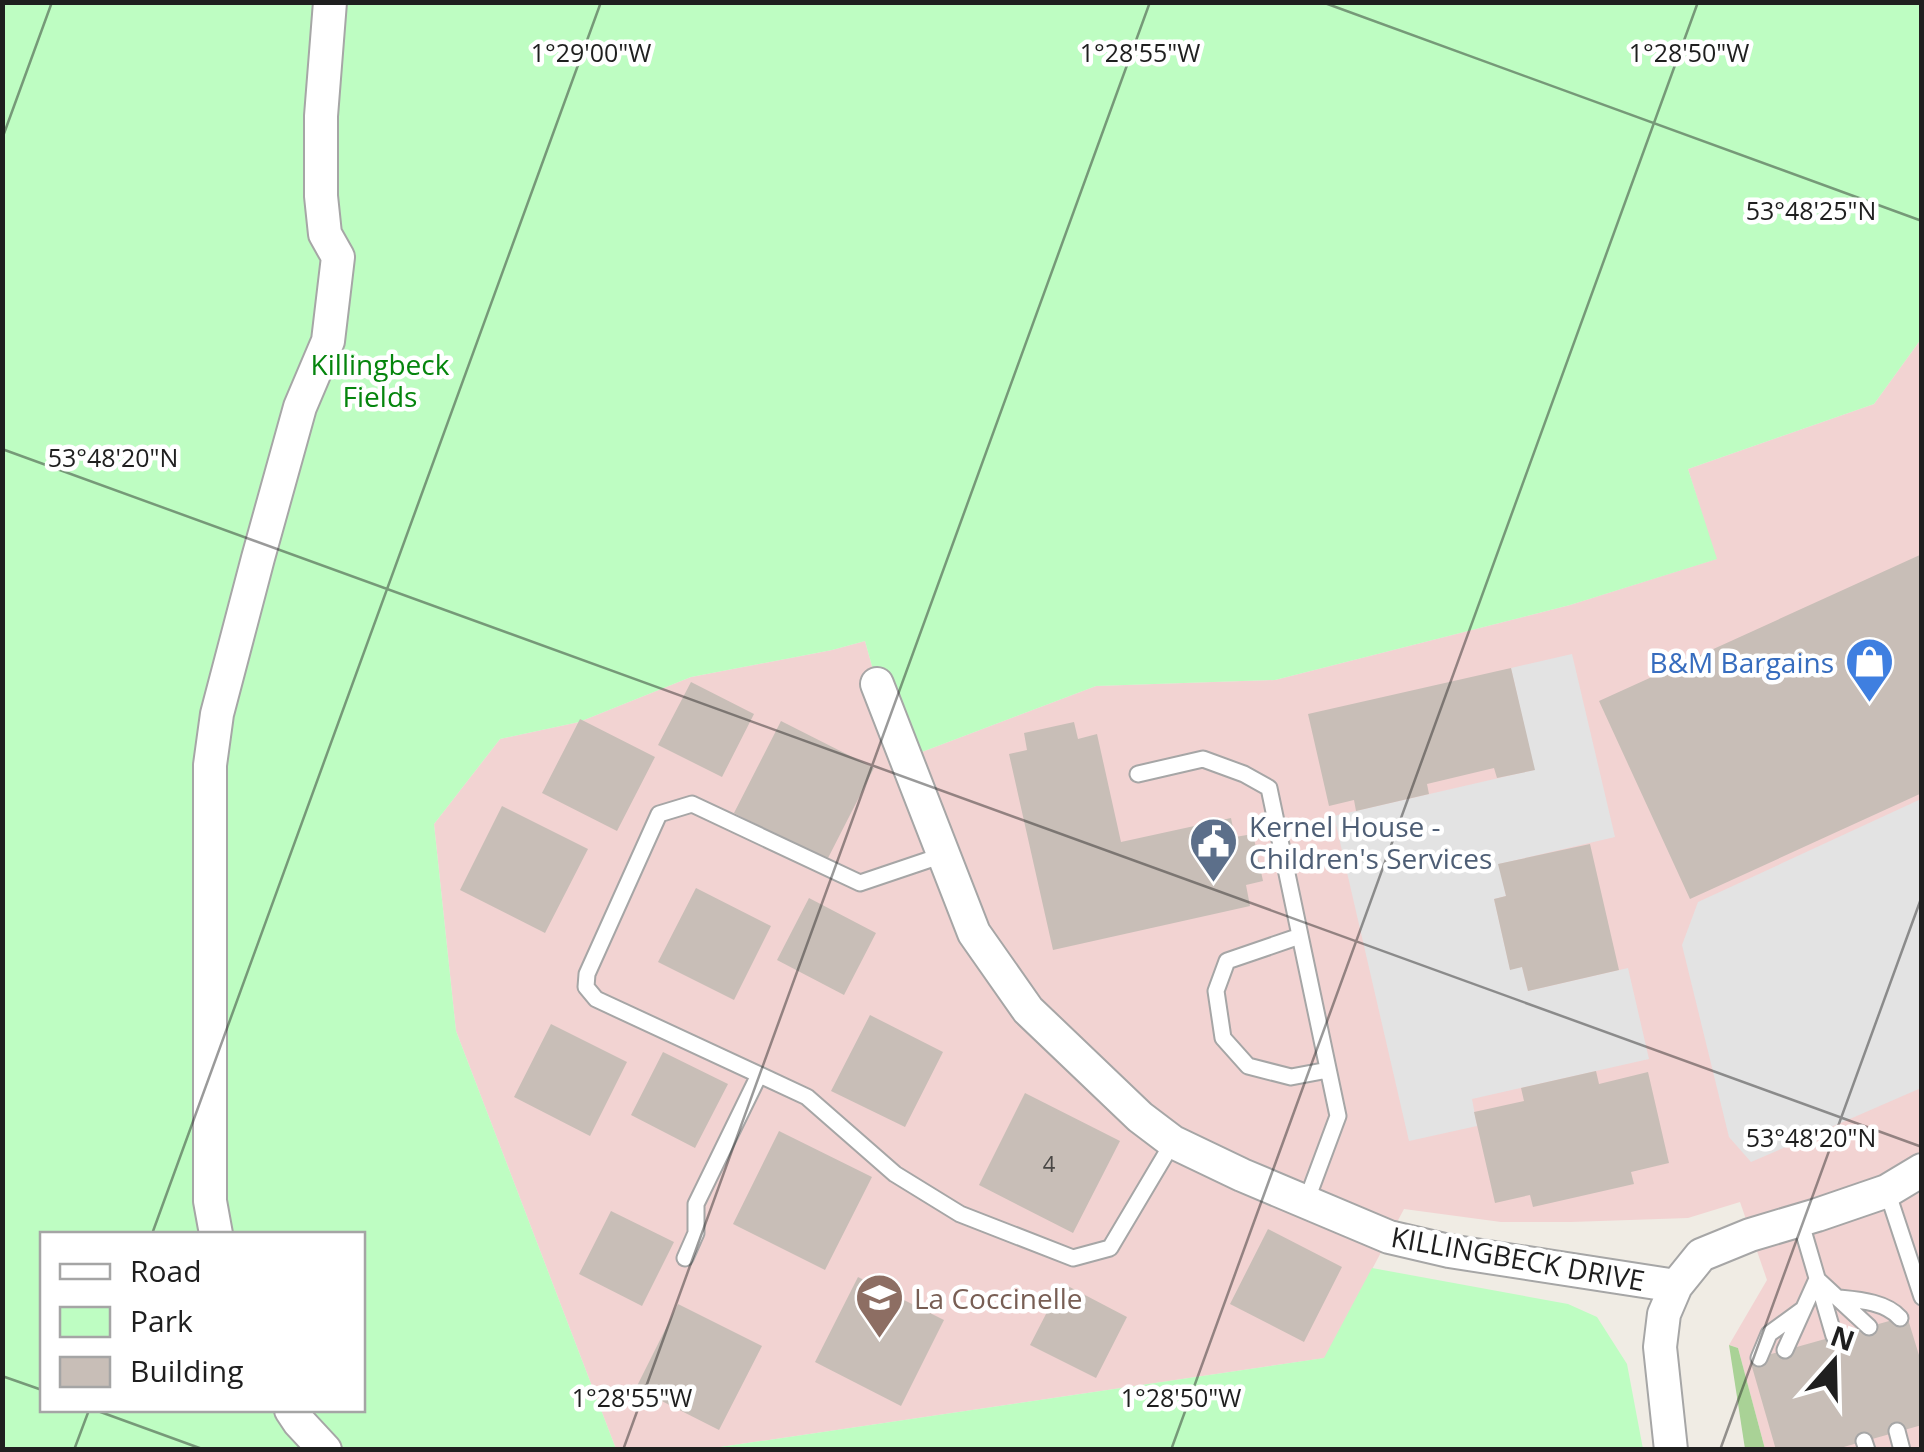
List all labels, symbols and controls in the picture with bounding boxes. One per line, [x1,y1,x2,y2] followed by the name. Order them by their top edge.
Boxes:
[531,35,651,69] text: 1°29'00"W
[1080,35,1200,69] text: 1°28'55"W
[1629,35,1749,69] text: 1°28'50"W
[1746,193,1876,227] text: 53°48'25"N
[311,345,450,415] park label: Killingbeck Fields
[48,440,178,474] text: 53°48'20"N
[1843,636,1895,704] shop icon: B&M Bargains
[1650,643,1834,681] place label: B&M Bargains
[1249,807,1492,877] place label: Kernel House - Children's Services
[1188,816,1240,884] public building icon: Kernel House - Children's Services
[1746,1120,1876,1154] text: 53°48'20"N
[1043,1148,1056,1178] house number: 4
[1388,1217,1648,1299] street label: KILLINGBECK DRIVE
[40,1232,365,1412] legend
[130,1250,202,1291] text: Road
[853,1272,905,1340] school or university icon: La Coccinelle
[914,1279,1083,1317] place label: La Coccinelle
[130,1300,193,1341] text: Park
[1784,1312,1884,1412] north arrow
[1826,1316,1860,1359] text: N
[130,1350,244,1391] text: Building
[572,1380,692,1414] text: 1°28'55"W
[1121,1380,1241,1414] text: 1°28'50"W

